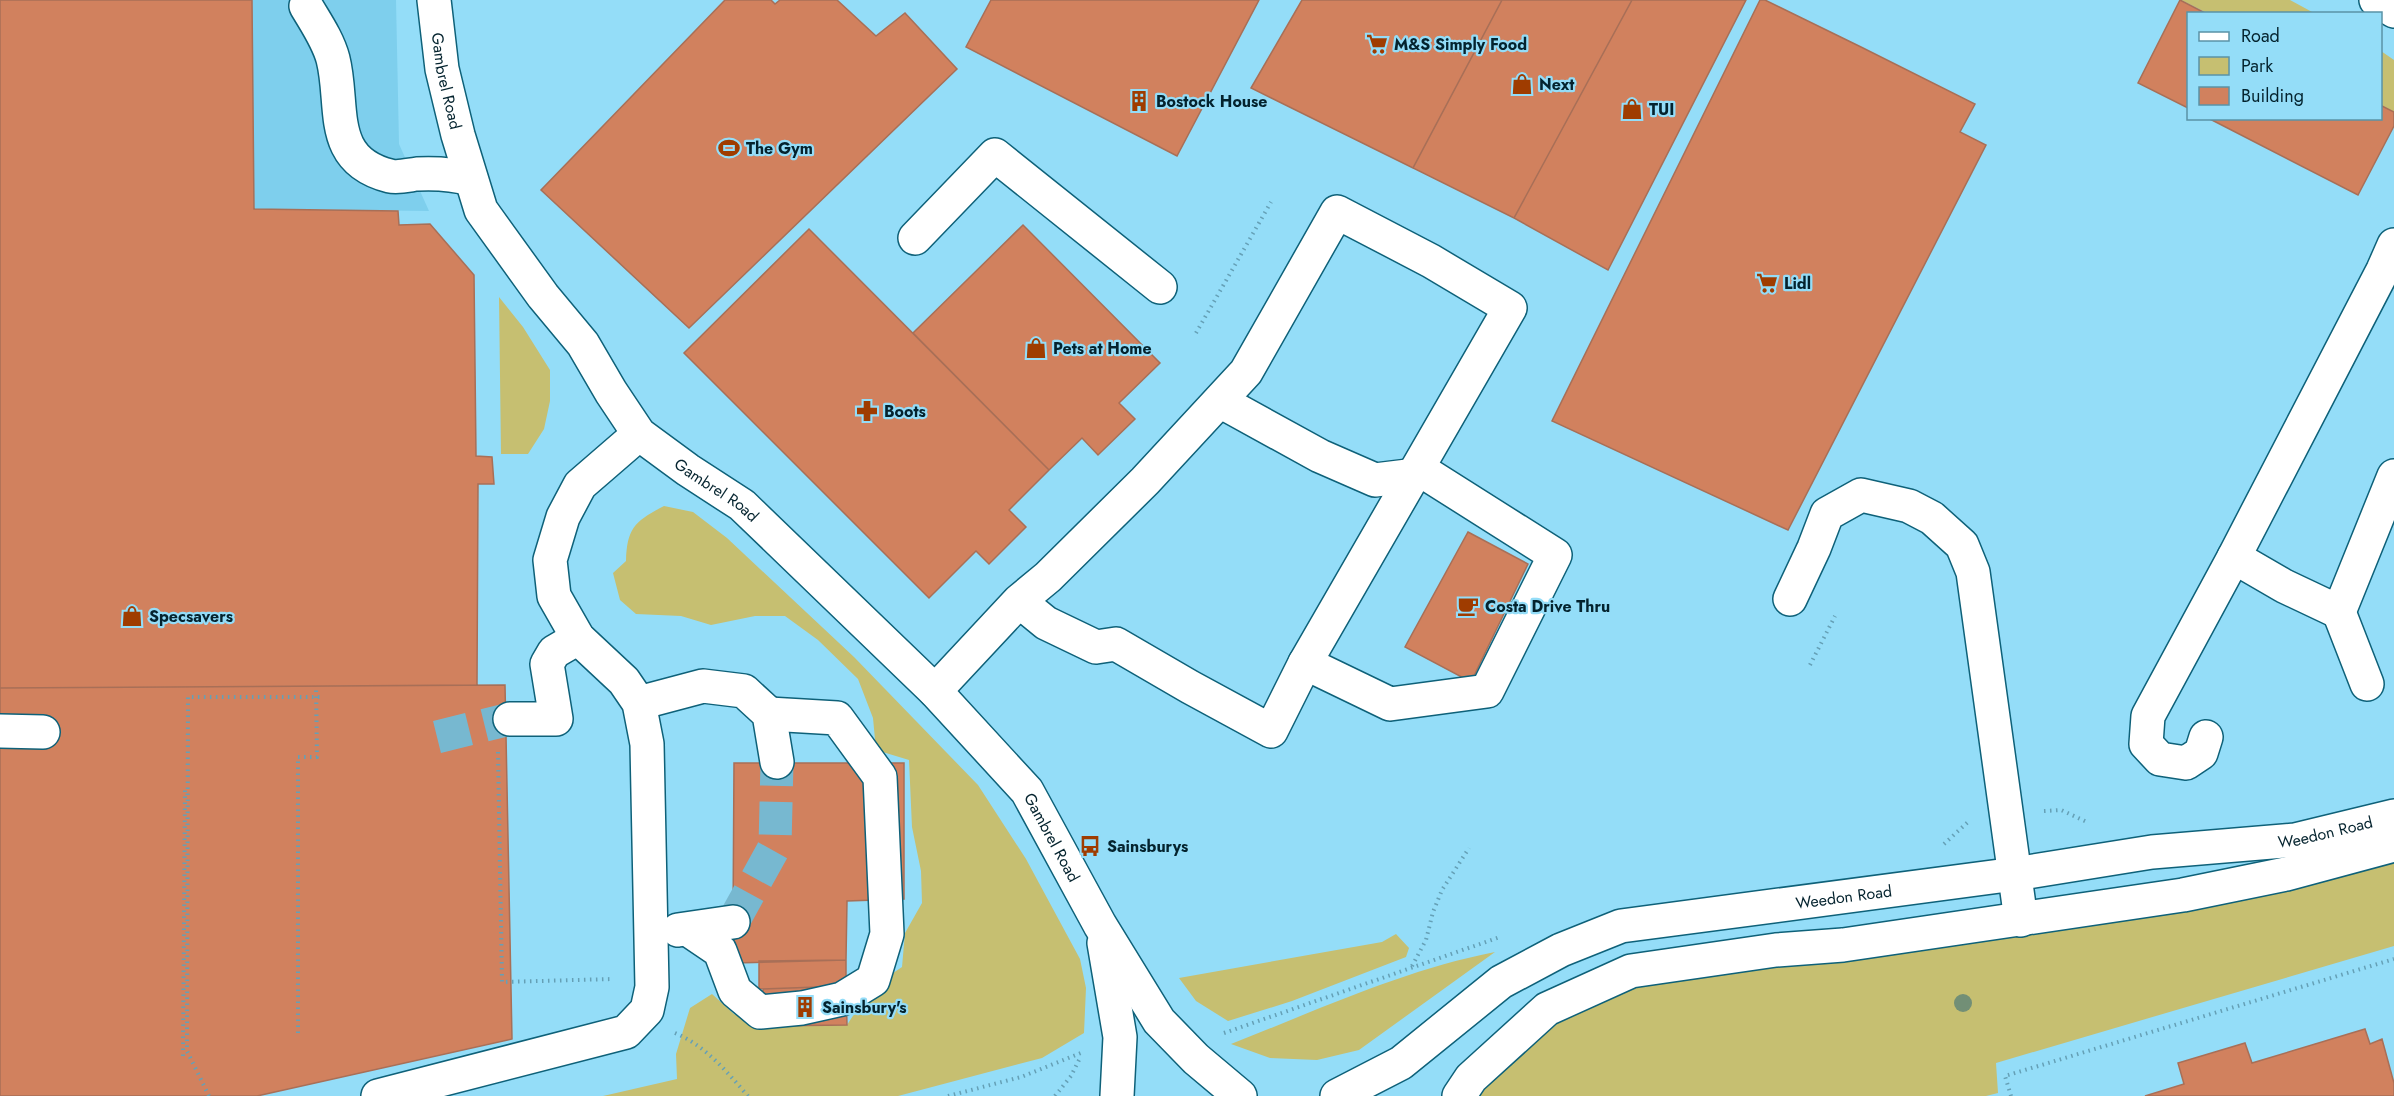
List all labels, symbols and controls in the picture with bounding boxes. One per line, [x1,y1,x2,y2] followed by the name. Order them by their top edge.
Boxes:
[2187,12,2382,120] legend
[2241,23,2280,49] text: Road
[426,31,468,132] street label: Gambrel Road
[1365,32,1389,56] supermarket icon: M&S Simply Food
[1394,33,1527,56] place label: M&S Simply Food
[2241,53,2273,79] text: Park
[1510,72,1534,96] shop icon: Next
[1539,73,1575,96] place label: Next
[2241,83,2304,109] text: Building
[1127,89,1151,113] building icon: Bostock House
[1156,90,1268,113] place label: Bostock House
[1620,97,1644,121] shop icon: TUI
[1649,98,1674,121] place label: TUI
[717,136,741,160] sports icon: The Gym
[746,137,813,160] place label: The Gym
[1755,271,1779,295] supermarket icon: Lidl
[1784,272,1811,295] place label: Lidl
[1024,336,1048,360] shop icon: Pets at Home
[1053,337,1152,360] place label: Pets at Home
[855,399,879,423] pharmacy icon: Boots
[884,400,926,423] place label: Boots
[670,452,764,527] street label: Gambrel Road
[1456,594,1480,618] cafe icon: Costa Drive Thru
[1485,595,1610,618] place label: Costa Drive Thru
[120,604,144,628] shop icon: Specsavers
[149,605,233,628] place label: Specsavers
[1019,789,1086,886] street label: Gambrel Road
[2277,810,2375,853] street label: Weedon Road
[1078,834,1102,858] bus stop icon: Sainsburys
[1107,835,1188,858] place label: Sainsburys
[1794,879,1893,914] street label: Weedon Road
[793,995,817,1019] building icon: Sainsbury's
[822,996,907,1019] place label: Sainsbury's

